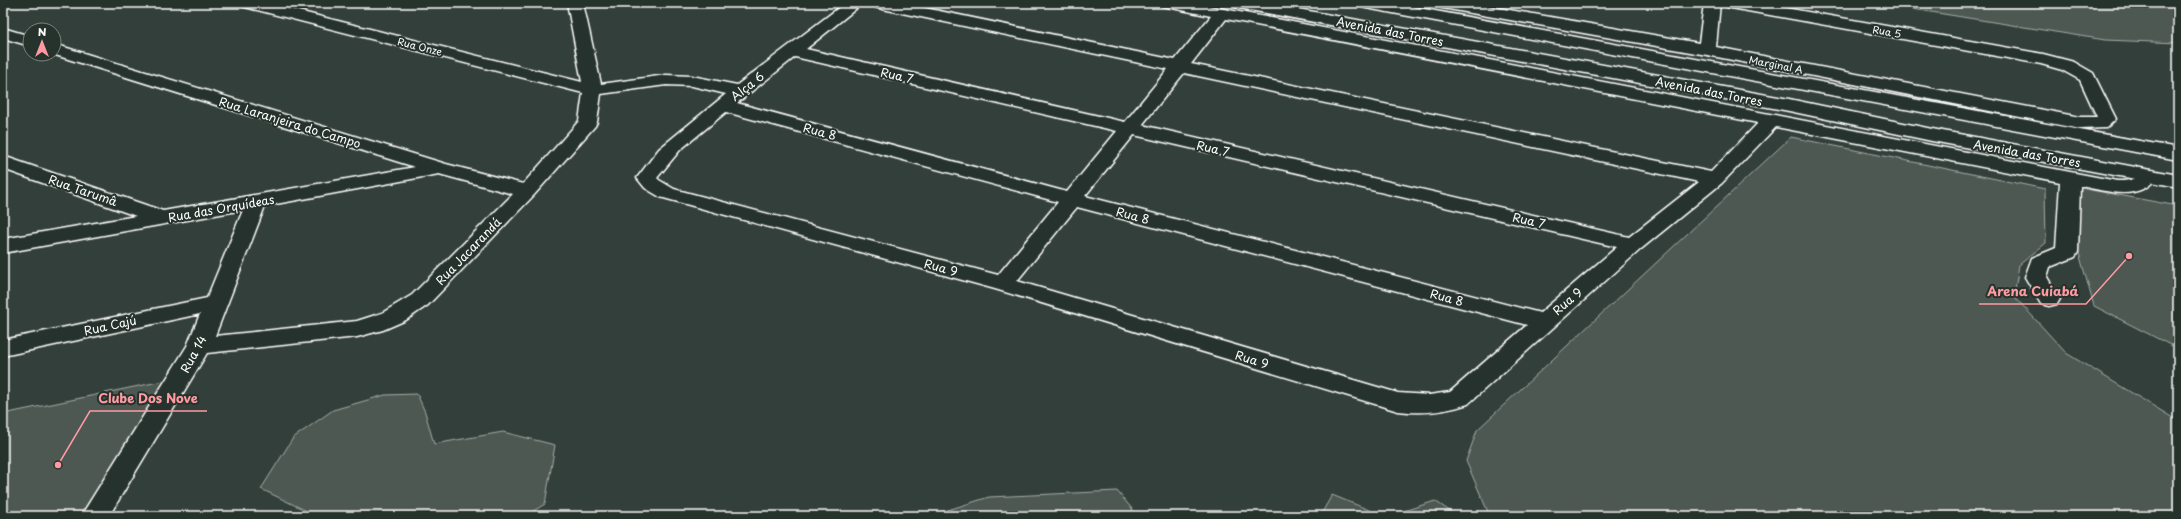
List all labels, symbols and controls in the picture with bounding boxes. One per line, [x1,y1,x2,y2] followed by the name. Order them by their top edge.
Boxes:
[1335,12,1446,50] street label: Avenida das Torres
[1871,21,1903,41] street label: Rua 5
[22,22,62,62] north arrow
[38,23,47,40] text: N
[396,33,444,59] street label: Rua Onze
[1748,51,1805,77] street label: Marginal A
[879,62,915,88] street label: Rua 7
[726,67,768,105] street label: Alça 6
[1654,72,1765,110] street label: Avenida das Torres
[217,92,364,152] street label: Rua Laranjeira do Campo
[801,118,839,144] street label: Rua 8
[1195,135,1231,161] street label: Rua 7
[1972,135,2083,171] street label: Avenida das Torres
[46,170,120,210] street label: Rua Tarumâ
[167,190,276,226] street label: Rua das Orquídeas
[1114,202,1152,228] street label: Rua 8
[1511,207,1547,233] street label: Rua 7
[431,213,505,289] street label: Rua Jacarandá
[922,254,960,280] street label: Rua 9
[1979,279,2086,304] callout: Arena Cuiabá
[1986,281,2079,300] text: Arena Cuiabá
[1548,283,1586,319] street label: Rua 9
[1428,284,1466,310] street label: Rua 8
[82,311,138,339] street label: Rua Cajú
[175,332,211,376] street label: Rua 14
[1233,345,1271,373] street label: Rua 9
[90,386,207,411] callout: Clube Dos Nove
[98,388,198,407] text: Clube Dos Nove

